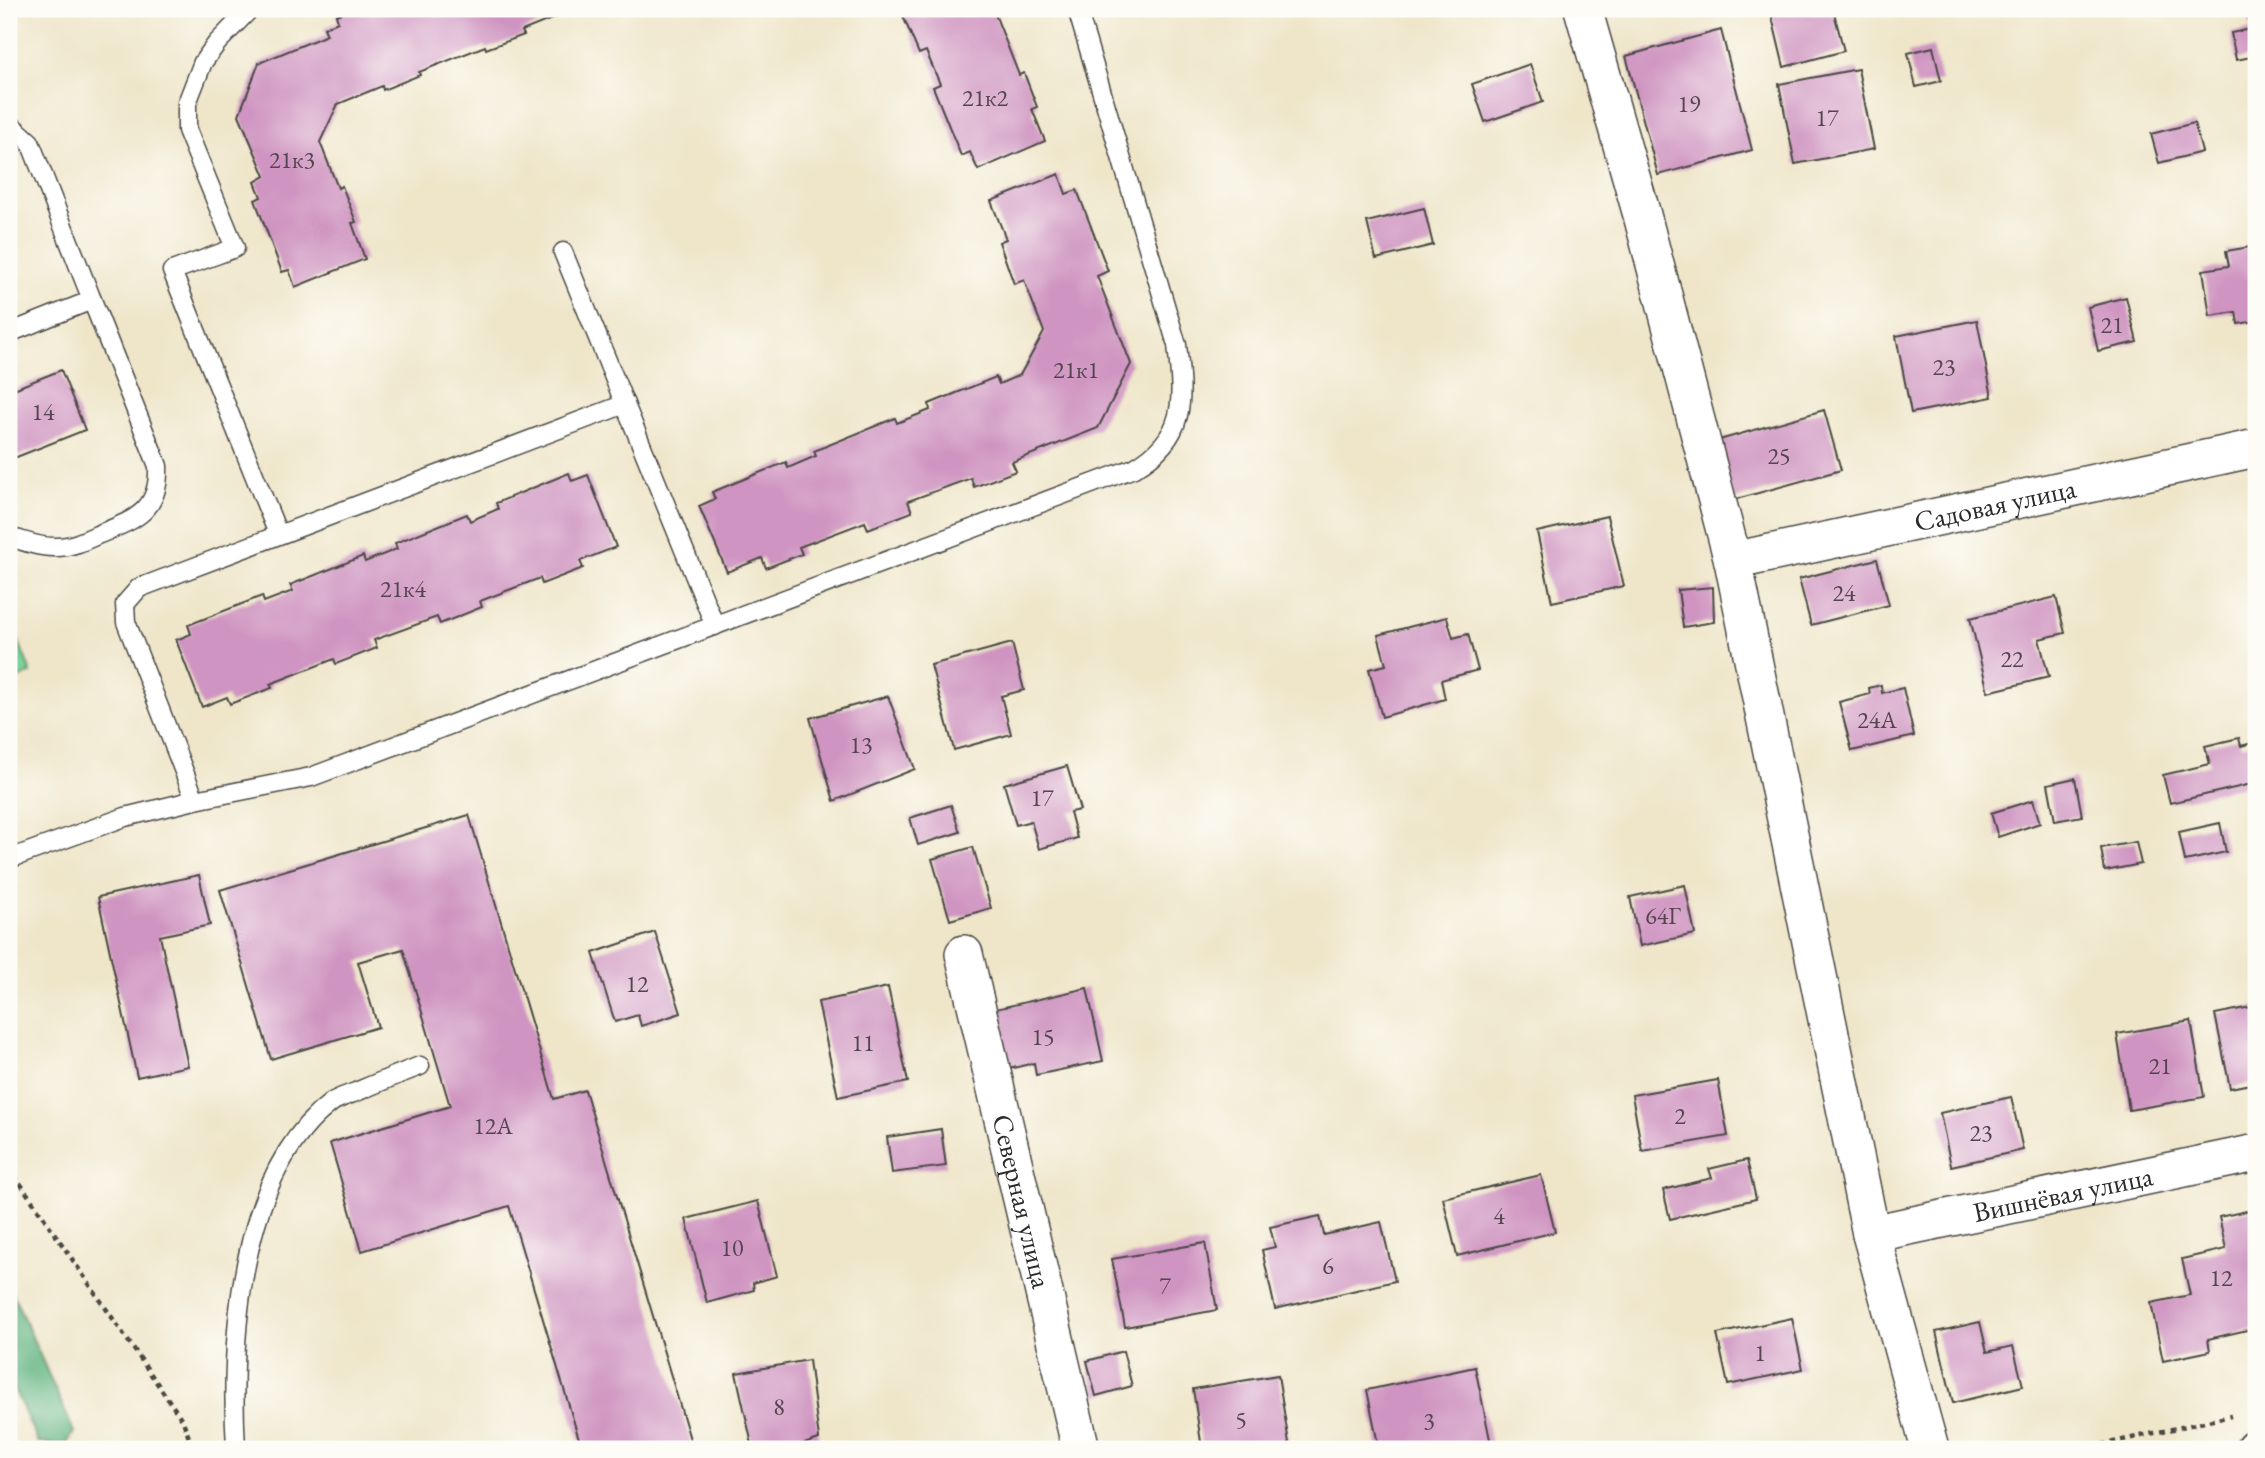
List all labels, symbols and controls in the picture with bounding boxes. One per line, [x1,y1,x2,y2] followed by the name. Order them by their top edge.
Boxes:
[962,82,1008,113] house number: 21к2
[1677,88,1701,119] house number: 19
[1815,102,1839,133] house number: 17
[269,144,315,175] house number: 21к3
[2100,309,2124,340] house number: 21
[1932,351,1956,382] house number: 23
[1053,354,1099,385] house number: 21к1
[31,396,55,427] house number: 14
[1767,440,1791,471] house number: 25
[1911,469,2080,539] street label: Садовая улица
[380,573,426,604] house number: 21к4
[1832,577,1856,608] house number: 24
[2000,643,2024,674] house number: 22
[1857,704,1897,735] house number: 24А
[849,729,873,760] house number: 13
[1030,782,1054,813] house number: 17
[1645,900,1681,931] house number: 64Г
[625,968,649,999] house number: 12
[1031,1021,1055,1052] house number: 15
[851,1027,875,1058] house number: 11
[2148,1050,2172,1081] house number: 21
[1674,1100,1686,1131] house number: 2
[473,1110,513,1141] house number: 12А
[984,1111,1061,1292] street label: Северная улица
[1969,1117,1993,1148] house number: 23
[1970,1157,2157,1230] street label: Вишнёвая улица
[1493,1200,1505,1231] house number: 4
[720,1232,744,1263] house number: 10
[1322,1250,1334,1281] house number: 6
[2209,1262,2233,1293] house number: 12
[1159,1270,1171,1301] house number: 7
[1754,1337,1766,1368] house number: 1
[773,1391,785,1422] house number: 8
[1235,1404,1247,1435] house number: 5
[1423,1405,1435,1436] house number: 3

